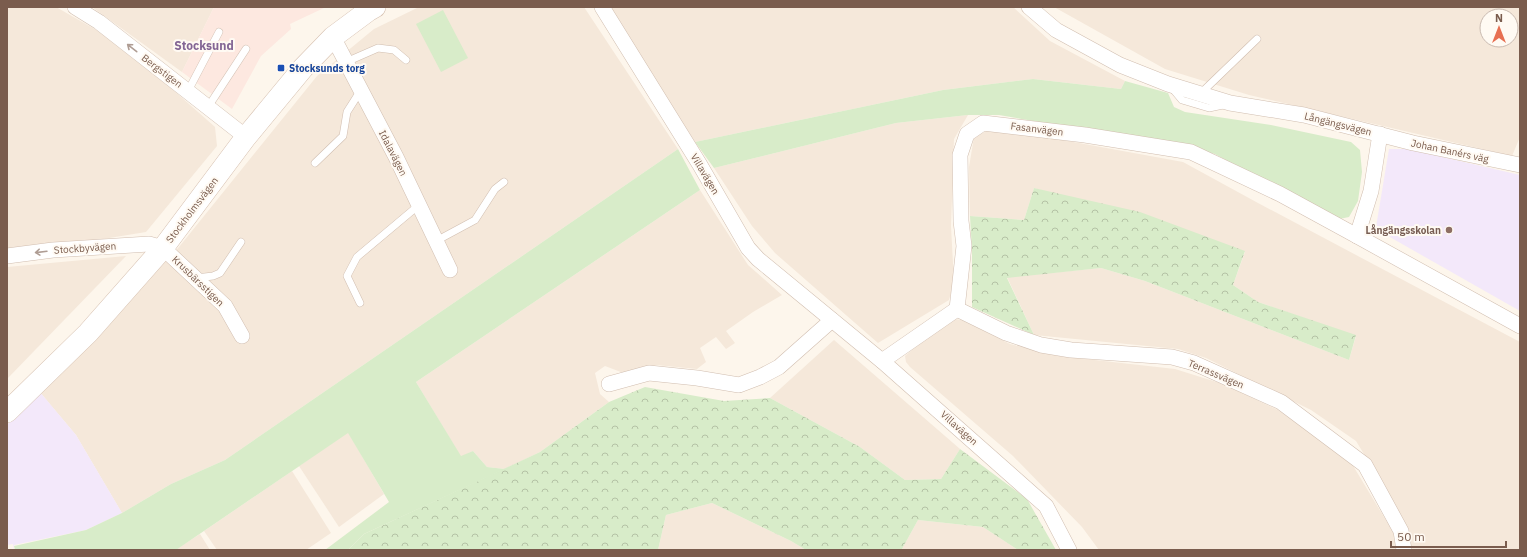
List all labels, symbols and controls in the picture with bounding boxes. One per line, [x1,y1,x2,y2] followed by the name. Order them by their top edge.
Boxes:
[1479,8,1519,48] north arrow
[1495,11,1503,25] text: N
[174,38,234,53] district label: Stocksund
[126,44,137,52] one-way arrow
[139,51,185,91] street label: Bergstigen
[289,62,365,75] place label: Stocksunds torg
[276,63,286,73] marker: Stocksunds torg
[1303,109,1373,139] street label: Långängsvägen
[1010,119,1064,139] street label: Fasanvägen
[376,128,410,178] street label: Idalavägen
[1410,136,1491,166] street label: Johan Banérs väg
[688,151,722,197] street label: Villavägen
[163,174,221,246] street label: Stockholmsvägen
[1366,224,1441,237] place label: Långängsskolan
[1444,225,1454,235] marker: Långängsskolan
[53,239,117,257] street label: Stockbyvägen
[35,248,48,255] one-way arrow
[169,253,227,309] street label: Krusbärsstigen
[1186,356,1246,392] street label: Terrassvägen
[938,408,980,448] street label: Villavägen
[1391,523,1506,549] scale bar
[1397,529,1425,544] text: 50 m

